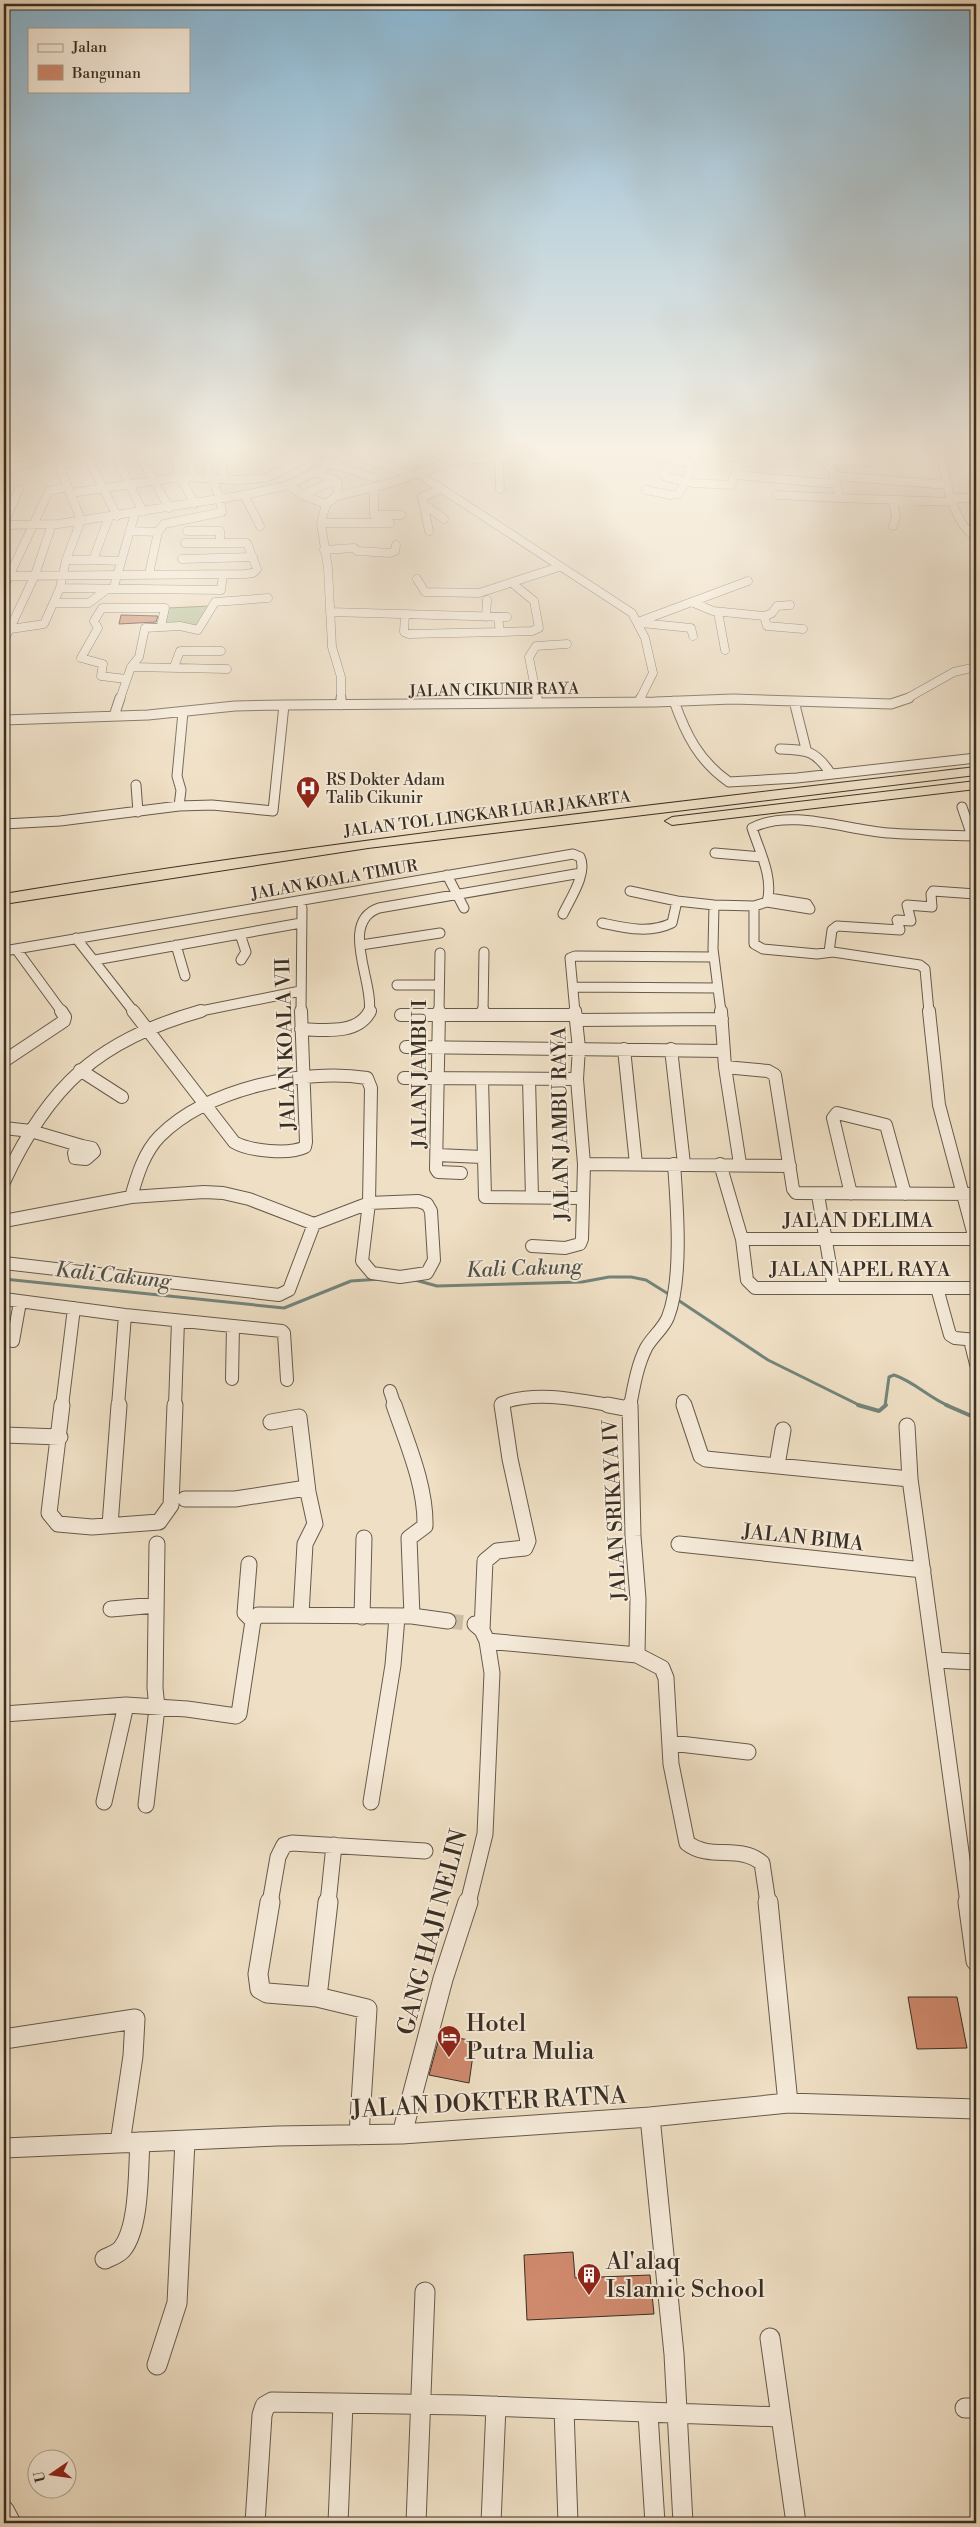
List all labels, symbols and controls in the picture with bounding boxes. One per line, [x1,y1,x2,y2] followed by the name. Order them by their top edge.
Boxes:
[28,28,190,92] legend
[71,38,107,57] text: Jalan
[71,64,141,83] text: Bangunan
[408,678,580,702] street label: JALAN CIKUNIR RAYA
[326,770,445,808] place label: RS Dokter Adam Talib Cikunir
[295,775,321,809] hospital icon: RS Dokter Adam Talib Cikunir
[342,786,633,842] street label: JALAN TOL LINGKAR LUAR JAKARTA
[248,855,420,905] street label: JALAN KOALA TIMUR
[271,957,302,1131] street label: JALAN KOALA VII
[408,999,433,1149] street label: JALAN JAMBU I
[547,1025,576,1222] street label: JALAN JAMBU RAYA
[782,1209,935,1234] street label: JALAN DELIMA
[466,1254,584,1284] water label: Kali Cakung
[54,1257,173,1295] water label: Kali Cakung
[769,1258,952,1283] street label: JALAN APEL RAYA
[598,1418,633,1602] street label: JALAN SRIKAYA IV
[740,1520,866,1557] street label: JALAN BIMA
[391,1826,475,2038] street label: GANG HAJI NELIN
[466,2009,595,2067] place label: Hotel Putra Mulia
[436,2024,462,2058] hotel icon: Hotel Putra Mulia
[350,2081,628,2125] street label: JALAN DOKTER RATNA
[605,2247,765,2305] place label: Al'alaq Islamic School
[576,2262,602,2296] building icon: Al'alaq Islamic School
[28,2450,78,2500] north arrow
[30,2469,50,2484] text: U

